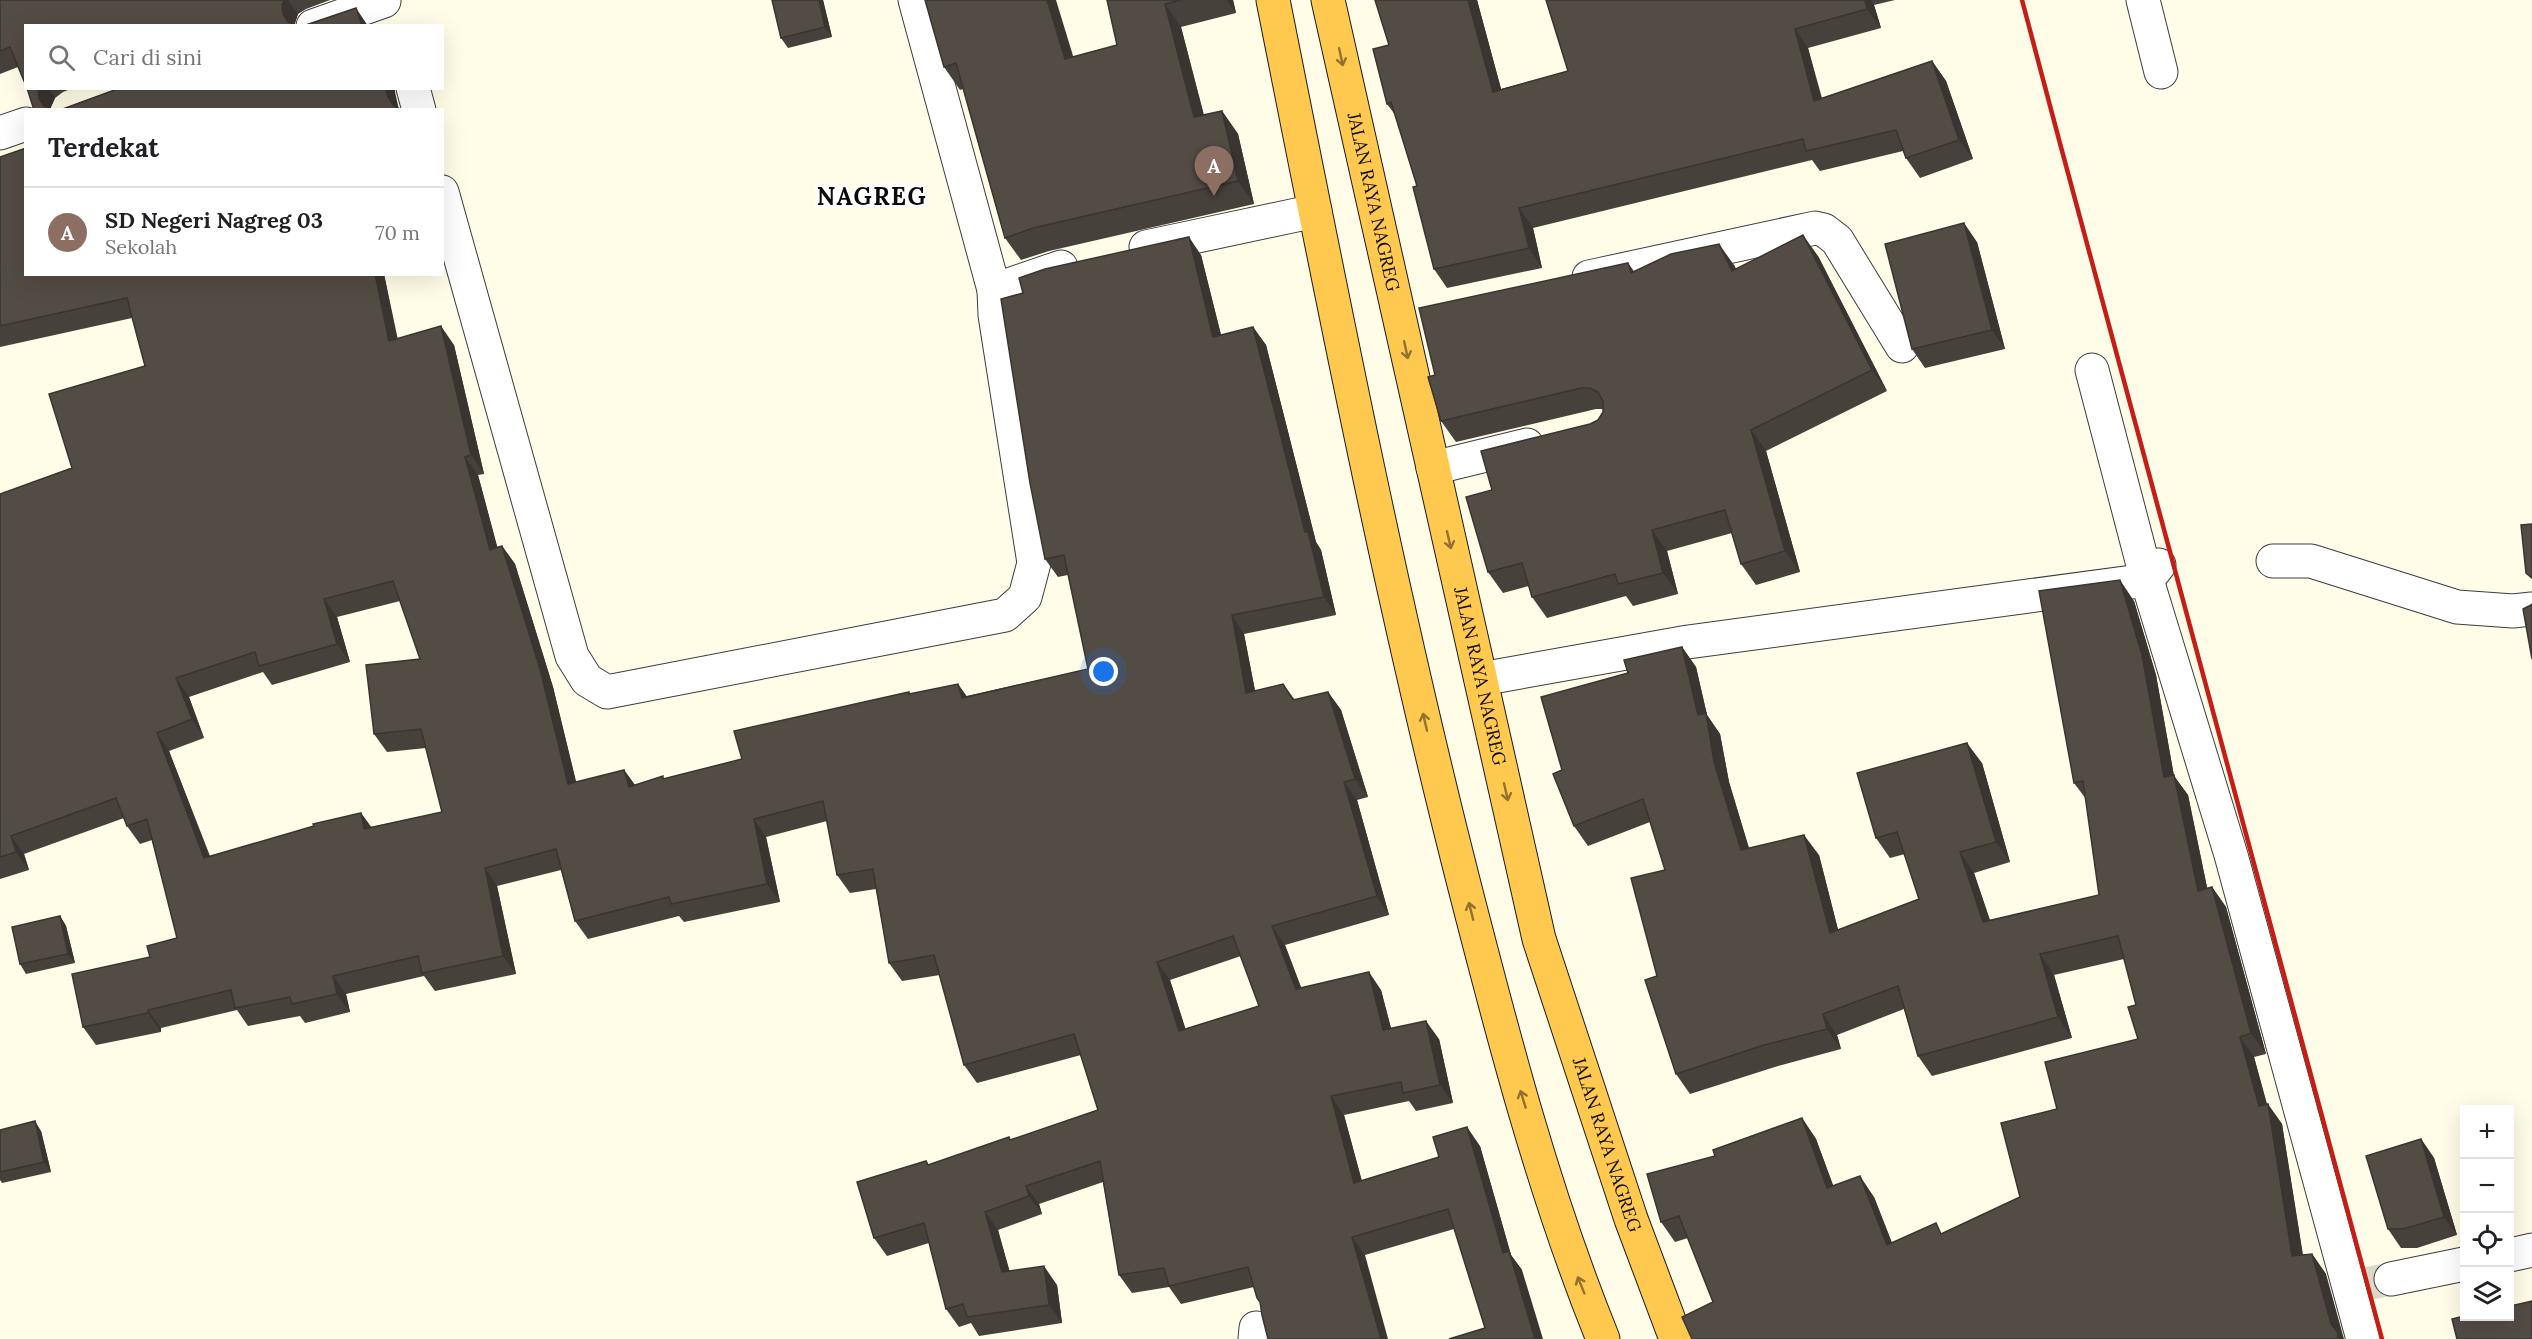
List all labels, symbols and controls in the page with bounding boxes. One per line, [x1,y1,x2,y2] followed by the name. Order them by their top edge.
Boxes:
[24,24,444,90] search box
[45,41,78,74] icon: search
[93,43,202,71] text: Cari di sini
[1335,47,1347,66] one-way arrow
[1342,109,1405,294] street label: JALAN RAYA NAGREG
[48,131,159,164] text: Terdekat
[1194,146,1234,196] pin: A
[817,181,927,212] district label: NAGREG
[105,206,323,234] text: SD Negeri Nagreg 03
[61,220,74,245] text: A
[375,220,420,245] text: 70 m
[105,234,177,259] text: Sekolah
[1401,340,1413,359] one-way arrow
[1444,530,1455,549] one-way arrow
[1449,584,1512,768] street label: JALAN RAYA NAGREG
[1089,657,1118,686] your location
[1418,712,1430,731] one-way arrow
[1501,782,1512,801] one-way arrow
[1465,902,1476,921] one-way arrow
[1567,1053,1647,1235] street label: JALAN RAYA NAGREG
[1517,1090,1528,1109] one-way arrow
[2460,1105,2514,1321] map controls
[2460,1105,2514,1159] button: +
[2460,1159,2514,1213] button: −
[2460,1213,2514,1267] button: locate
[2460,1267,2514,1321] button: layers
[1575,1276,1586,1295] one-way arrow

